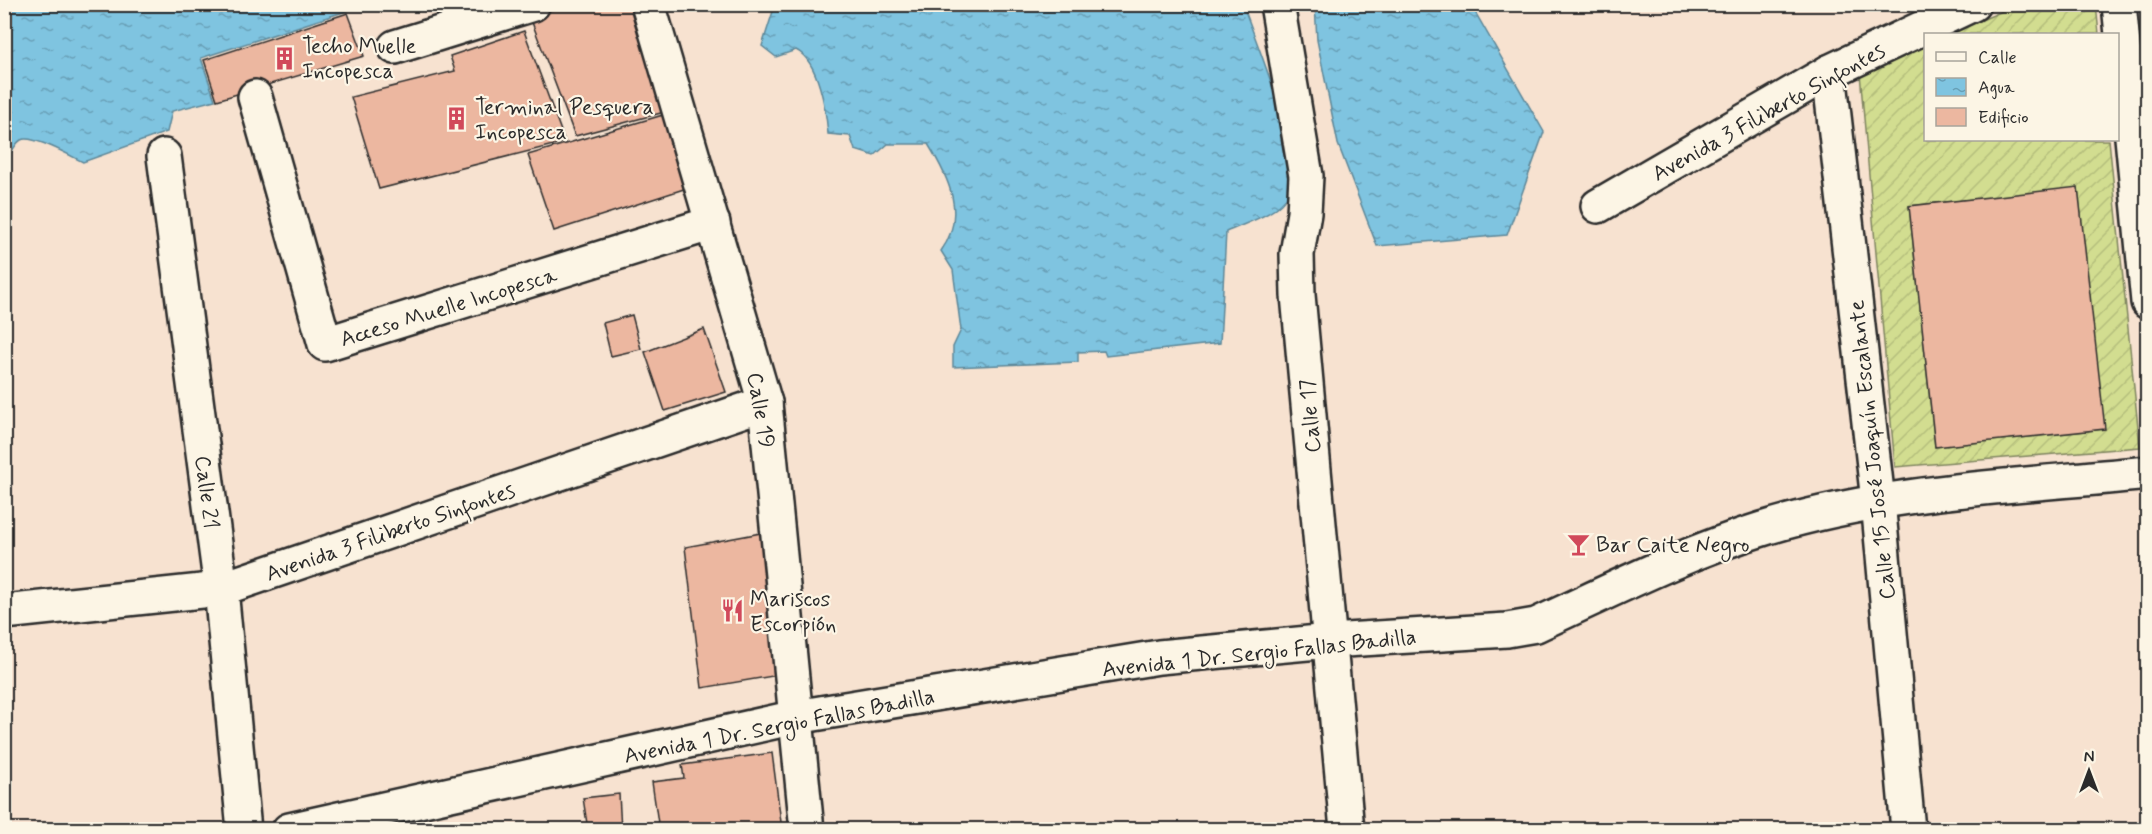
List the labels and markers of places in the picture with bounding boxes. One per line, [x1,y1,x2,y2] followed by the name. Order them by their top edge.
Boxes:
[302,33,417,86] place label: Techo Muelle Incopesca
[271,45,297,71] building icon: Techo Muelle Incopesca
[475,94,654,147] place label: Terminal Pesquera Incopesca
[444,106,470,132] building icon: Terminal Pesquera Incopesca
[1565,531,1591,557] bar icon: Bar Caite Negro
[1596,532,1750,563] place label: Bar Caite Negro
[750,586,836,639] place label: Mariscos Escorpión
[719,598,745,624] restaurant icon: Mariscos Escorpión

